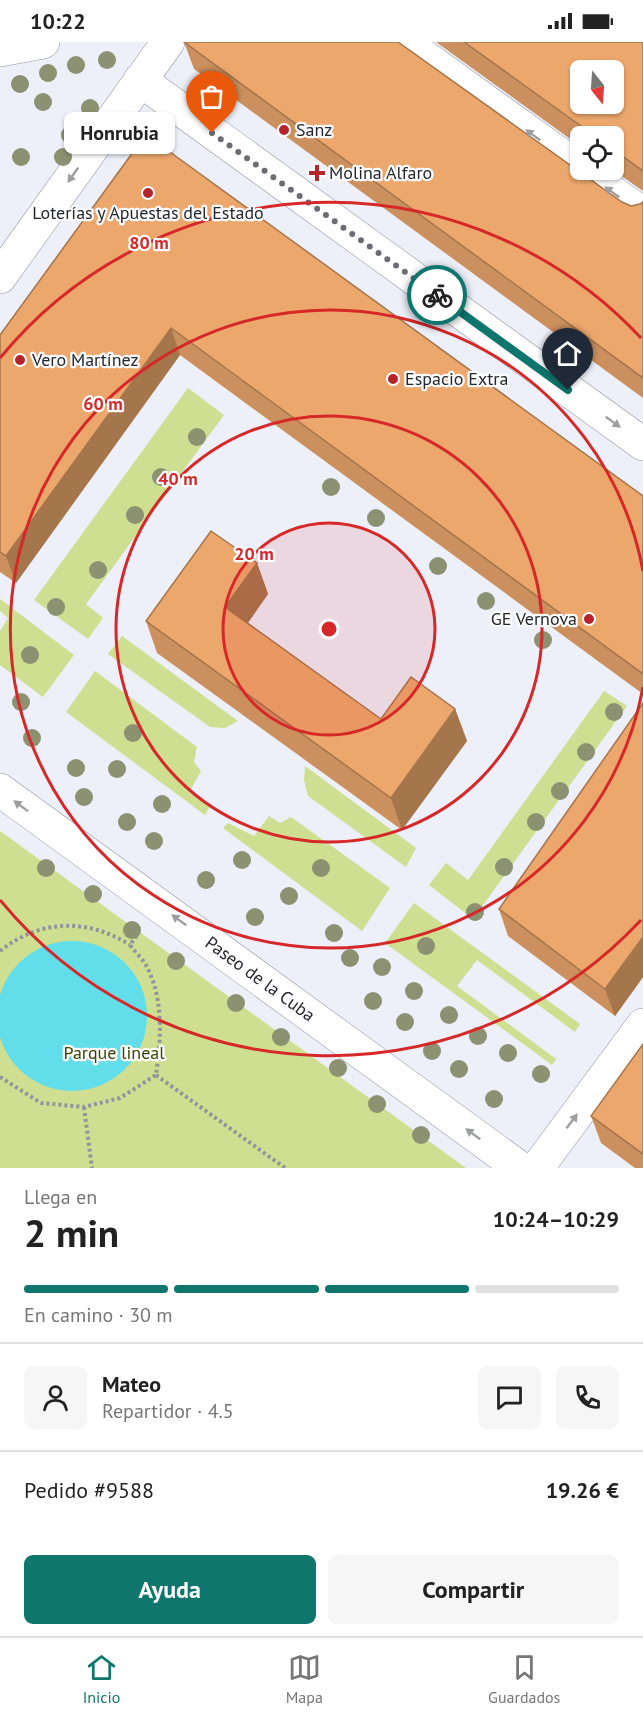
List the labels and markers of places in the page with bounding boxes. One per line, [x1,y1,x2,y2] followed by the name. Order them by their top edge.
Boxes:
[186,71,237,133] pin
[65,112,176,154] callout: Honrubia
[296,118,332,141] place label: Sanz
[277,123,291,137] marker: Sanz
[329,161,432,184] place label: Molina Alfaro
[310,166,324,180] marker: Molina Alfaro
[141,186,155,200] marker: Loterías y Apuestas del Estado
[32,201,264,224] place label: Loterías y Apuestas del Estado
[542,328,593,390] pin
[31,348,139,371] place label: Vero Martínez
[13,353,27,367] marker: Vero Martínez
[405,367,508,390] place label: Espacio Extra
[386,372,400,386] marker: Espacio Extra
[491,607,577,630] place label: GE Vernova
[582,612,596,626] marker: GE Vernova
[319,619,339,639] centre of rings

